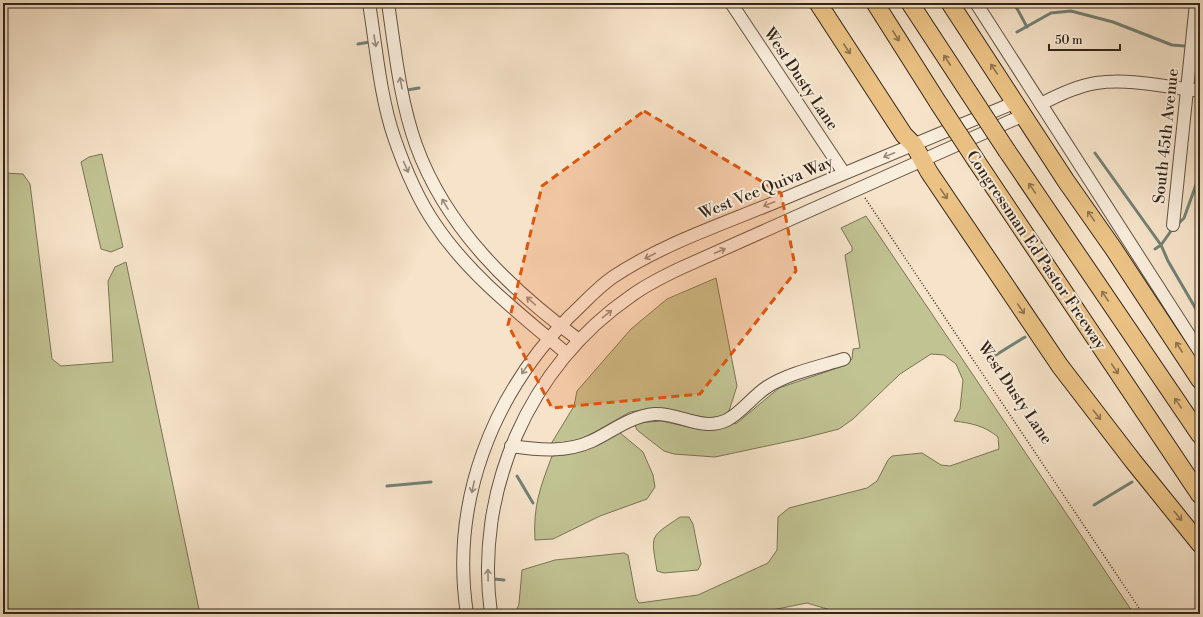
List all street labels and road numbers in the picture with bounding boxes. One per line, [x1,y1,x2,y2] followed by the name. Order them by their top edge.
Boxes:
[759,23,843,134] street label: West Dusty Lane
[1149,67,1183,205] street label: South 45th Avenue
[962,147,1110,353] street label: Congressman Ed Pastor Freeway
[695,152,836,224] street label: West Vee Quiva Way
[973,337,1057,448] street label: West Dusty Lane

